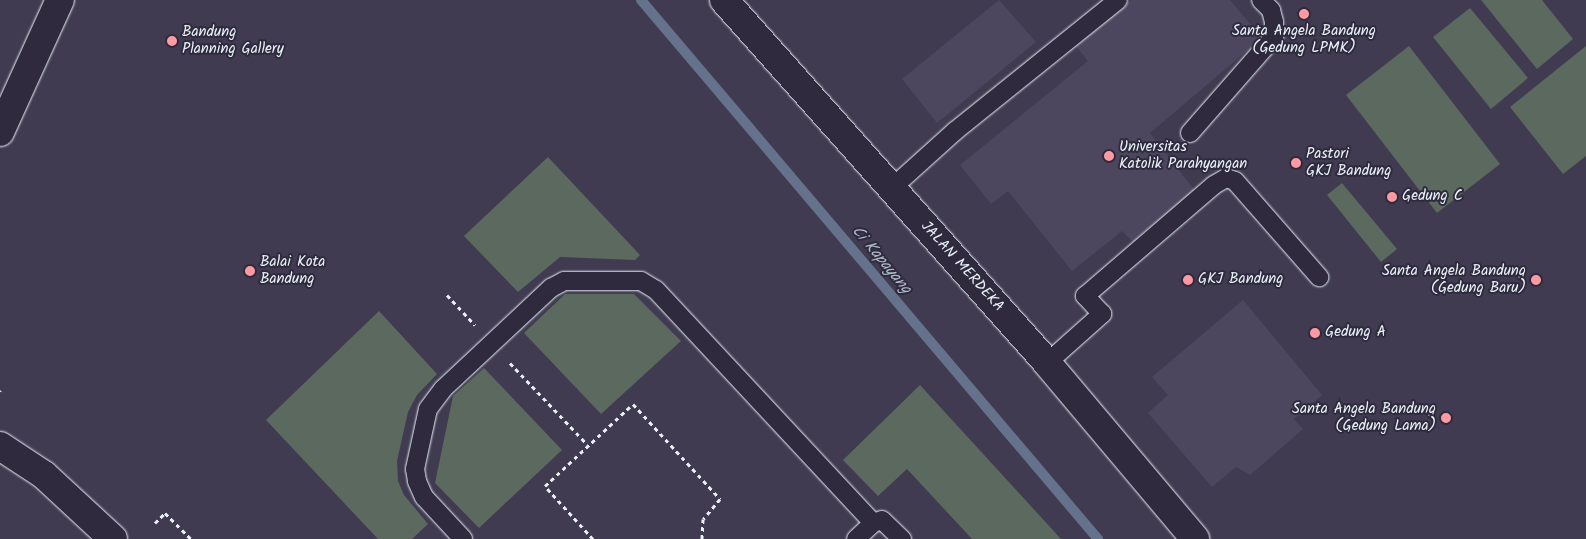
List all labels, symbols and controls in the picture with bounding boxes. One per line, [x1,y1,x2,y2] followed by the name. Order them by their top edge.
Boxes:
[1298,8,1310,20] marker: Santa Angela Bandung (Gedung LPMK)
[1232,22,1376,57] place label: Santa Angela Bandung (Gedung LPMK)
[182,23,284,58] place label: Bandung Planning Gallery
[166,35,178,47] marker: Bandung Planning Gallery
[1119,138,1247,173] place label: Universitas Katolik Parahyangan
[1306,145,1391,180] place label: Pastori GKJ Bandung
[1103,150,1115,162] marker: Universitas Katolik Parahyangan
[1290,157,1302,169] marker: Pastori GKJ Bandung
[1402,188,1463,206] place label: Gedung C
[1386,191,1398,203] marker: Gedung C
[917,218,1007,316] street label: JALAN MERDEKA
[847,222,915,298] water label: Ci Kapayang
[260,253,325,288] place label: Balai Kota Bandung
[1382,262,1526,297] place label: Santa Angela Bandung (Gedung Baru)
[244,265,256,277] marker: Balai Kota Bandung
[1198,271,1283,289] place label: GKJ Bandung
[1182,274,1194,286] marker: GKJ Bandung
[1530,274,1542,286] marker: Santa Angela Bandung (Gedung Baru)
[1325,324,1386,342] place label: Gedung A
[1309,327,1321,339] marker: Gedung A
[1292,400,1436,435] place label: Santa Angela Bandung (Gedung Lama)
[1440,412,1452,424] marker: Santa Angela Bandung (Gedung Lama)

